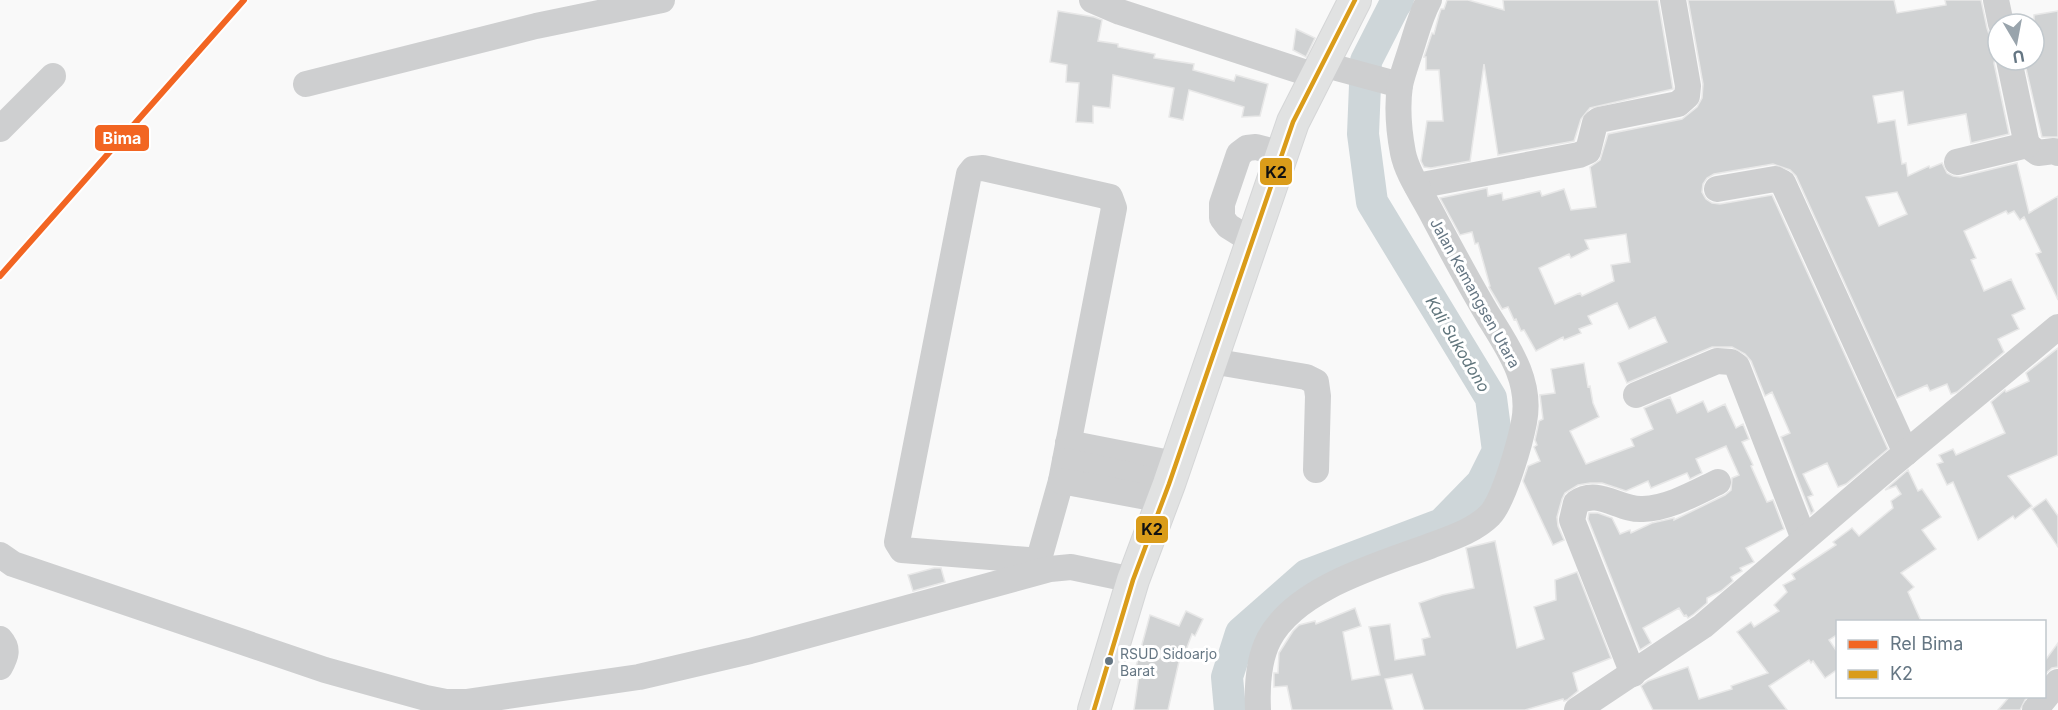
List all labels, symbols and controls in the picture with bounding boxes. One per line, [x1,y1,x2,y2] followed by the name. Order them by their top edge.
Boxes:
[1986,12,2046,72] north arrow
[2011,46,2026,68] text: U
[94,124,150,152] line badge: Bima
[103,128,141,148] text: Bima
[1259,157,1293,186] line badge: K2
[1265,162,1287,182] text: K2
[1426,215,1524,371] street label: Jalan Kemangsen Utara
[1422,292,1494,396] water label: Kali Sukodono
[1135,515,1169,544] line badge: K2
[1141,519,1163,539] text: K2
[1836,620,2046,698] legend
[1890,633,1963,654] text: Rel Bima
[1120,645,1217,679] place label: RSUD Sidoarjo Barat
[1103,655,1115,667] marker: RSUD Sidoarjo Barat
[1890,663,1913,684] text: K2

